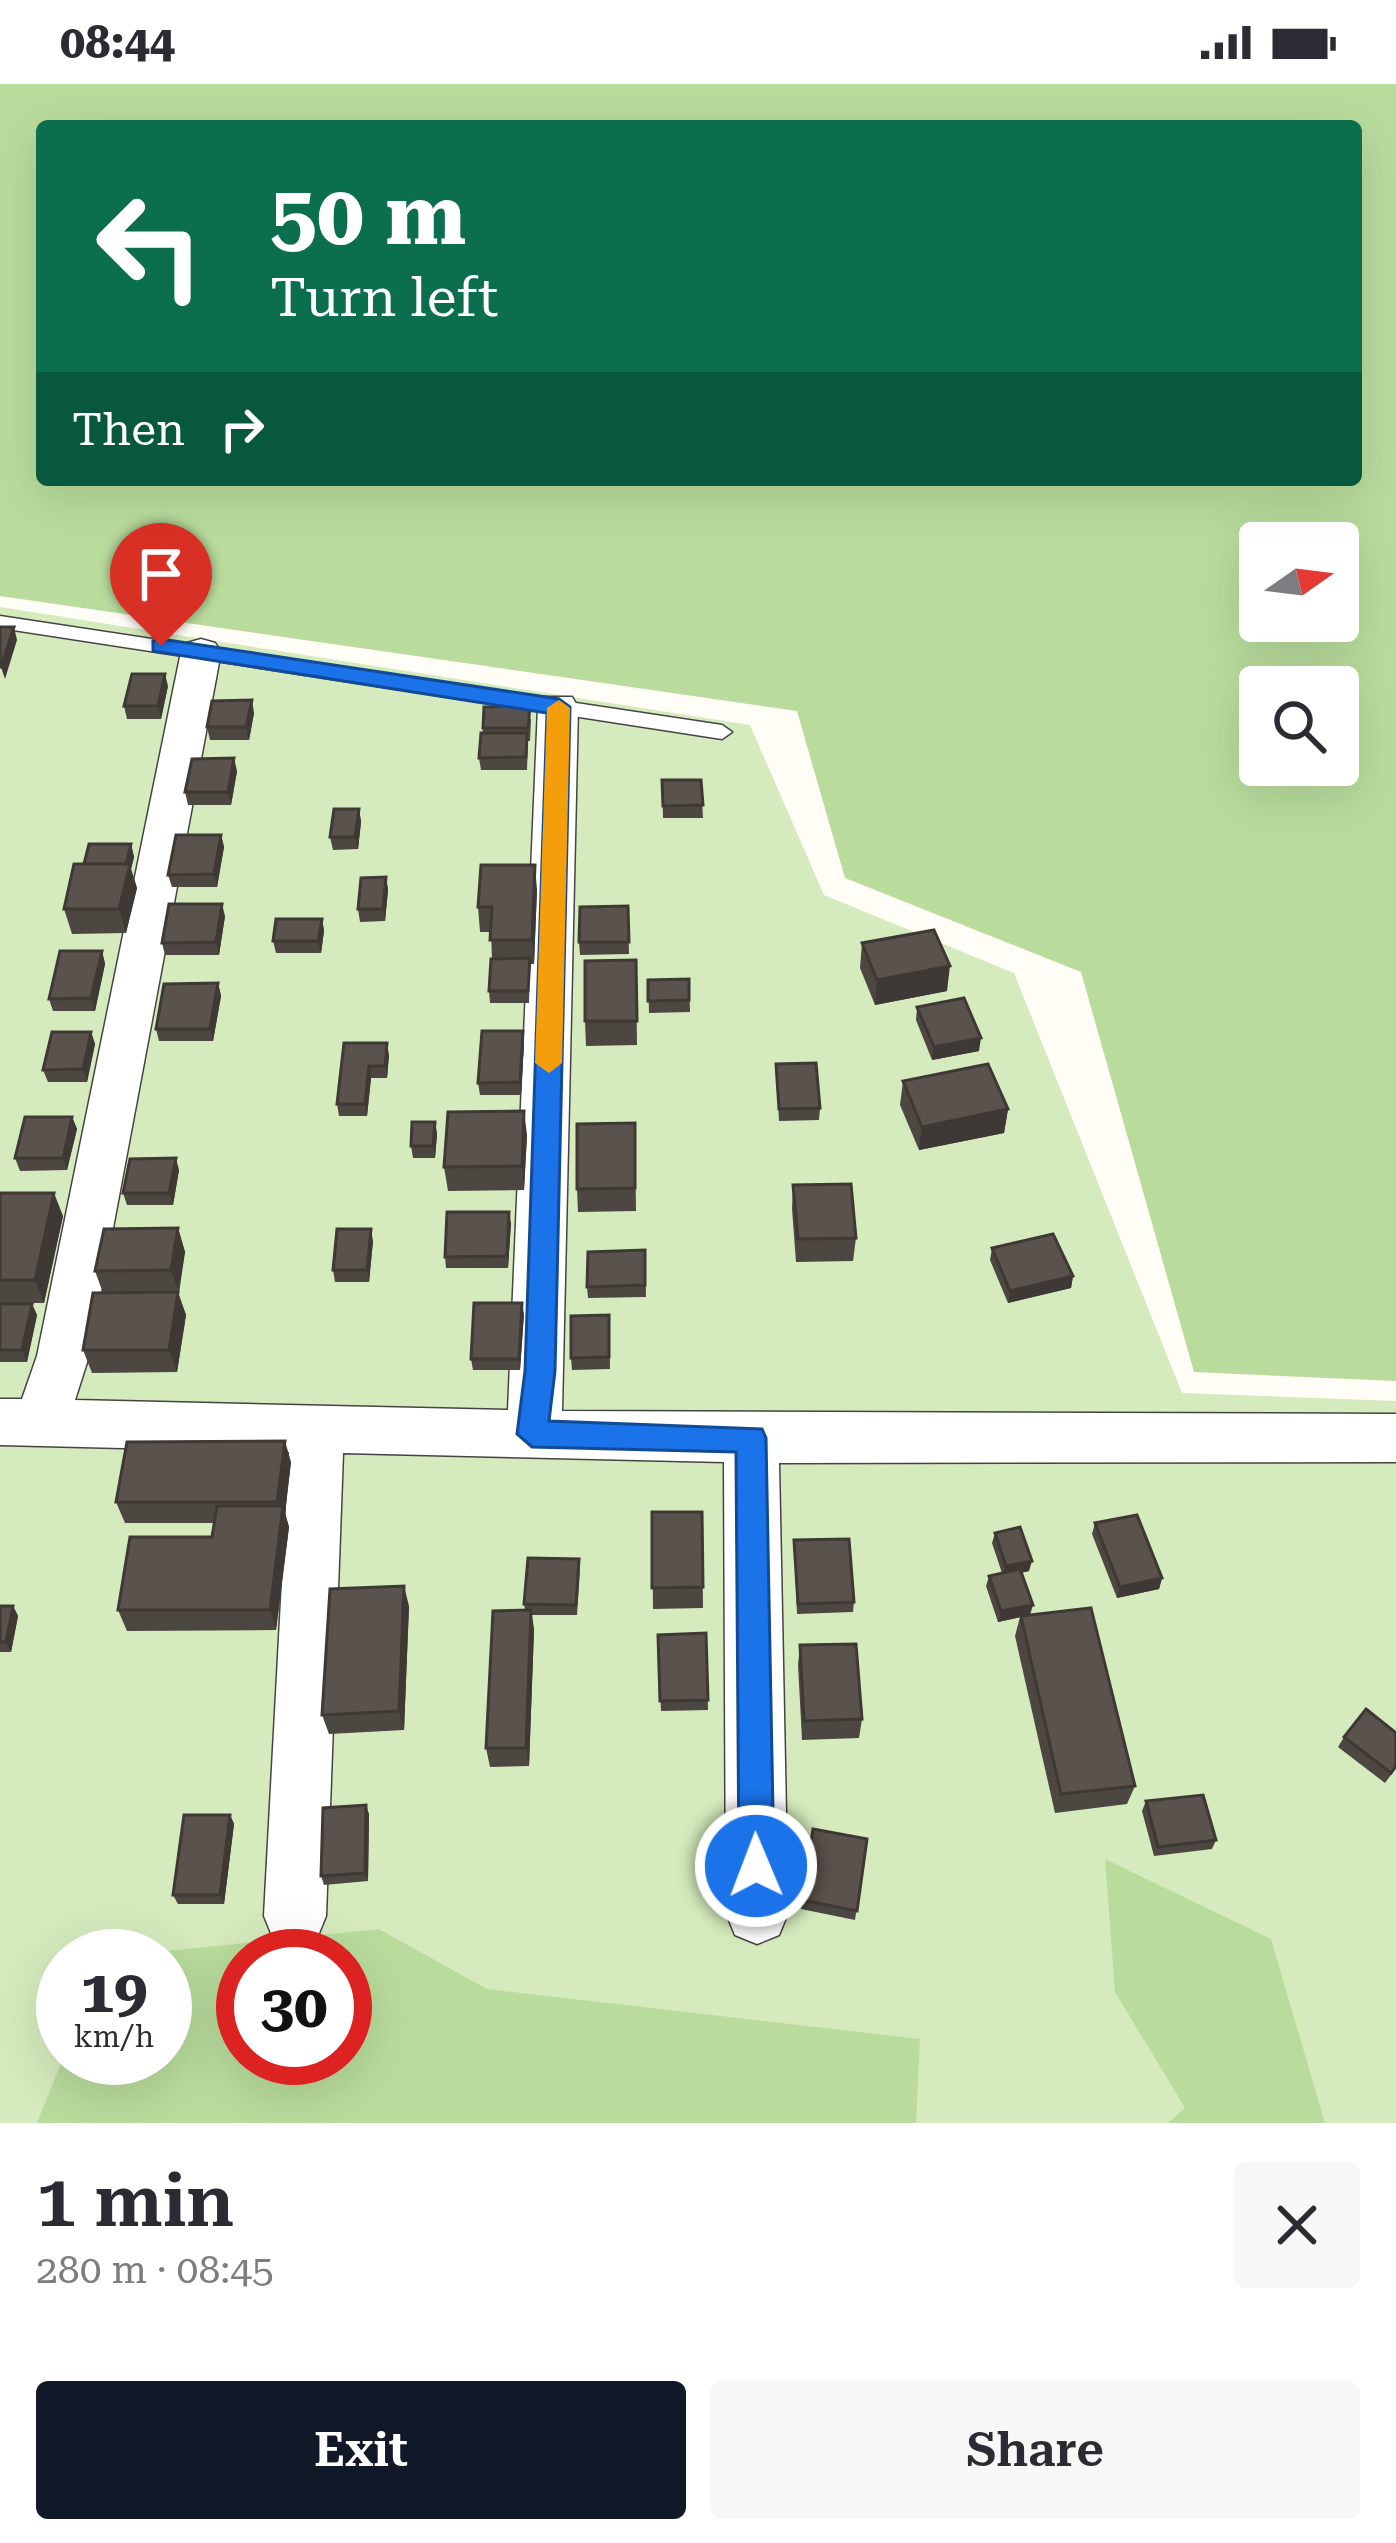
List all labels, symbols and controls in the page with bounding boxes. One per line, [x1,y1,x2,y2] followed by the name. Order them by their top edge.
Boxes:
[60,16,175,69] text: 08:44
[270,166,466,264] text: 50 m
[72,168,228,324] icon: left
[270,266,498,329] text: Turn left
[209,396,275,462] icon: right
[72,403,185,456] text: Then
[1239,522,1359,642] north arrow
[1239,522,1359,786] map controls
[110,523,212,646] pin
[128,541,194,607] icon: arrive
[1239,666,1359,786] button: search
[693,1803,819,1929] position arrow
[216,1929,372,2085] speed limit sign: 30
[80,1956,148,2027] text: 19
[74,2019,154,2054] text: km/h
[36,2159,234,2244] text: 1 min
[1234,2162,1360,2288] button: close
[36,2247,274,2293] text: 280 m · 08:45
[36,2381,686,2519] button: Exit
[710,2381,1360,2519] button: Share

